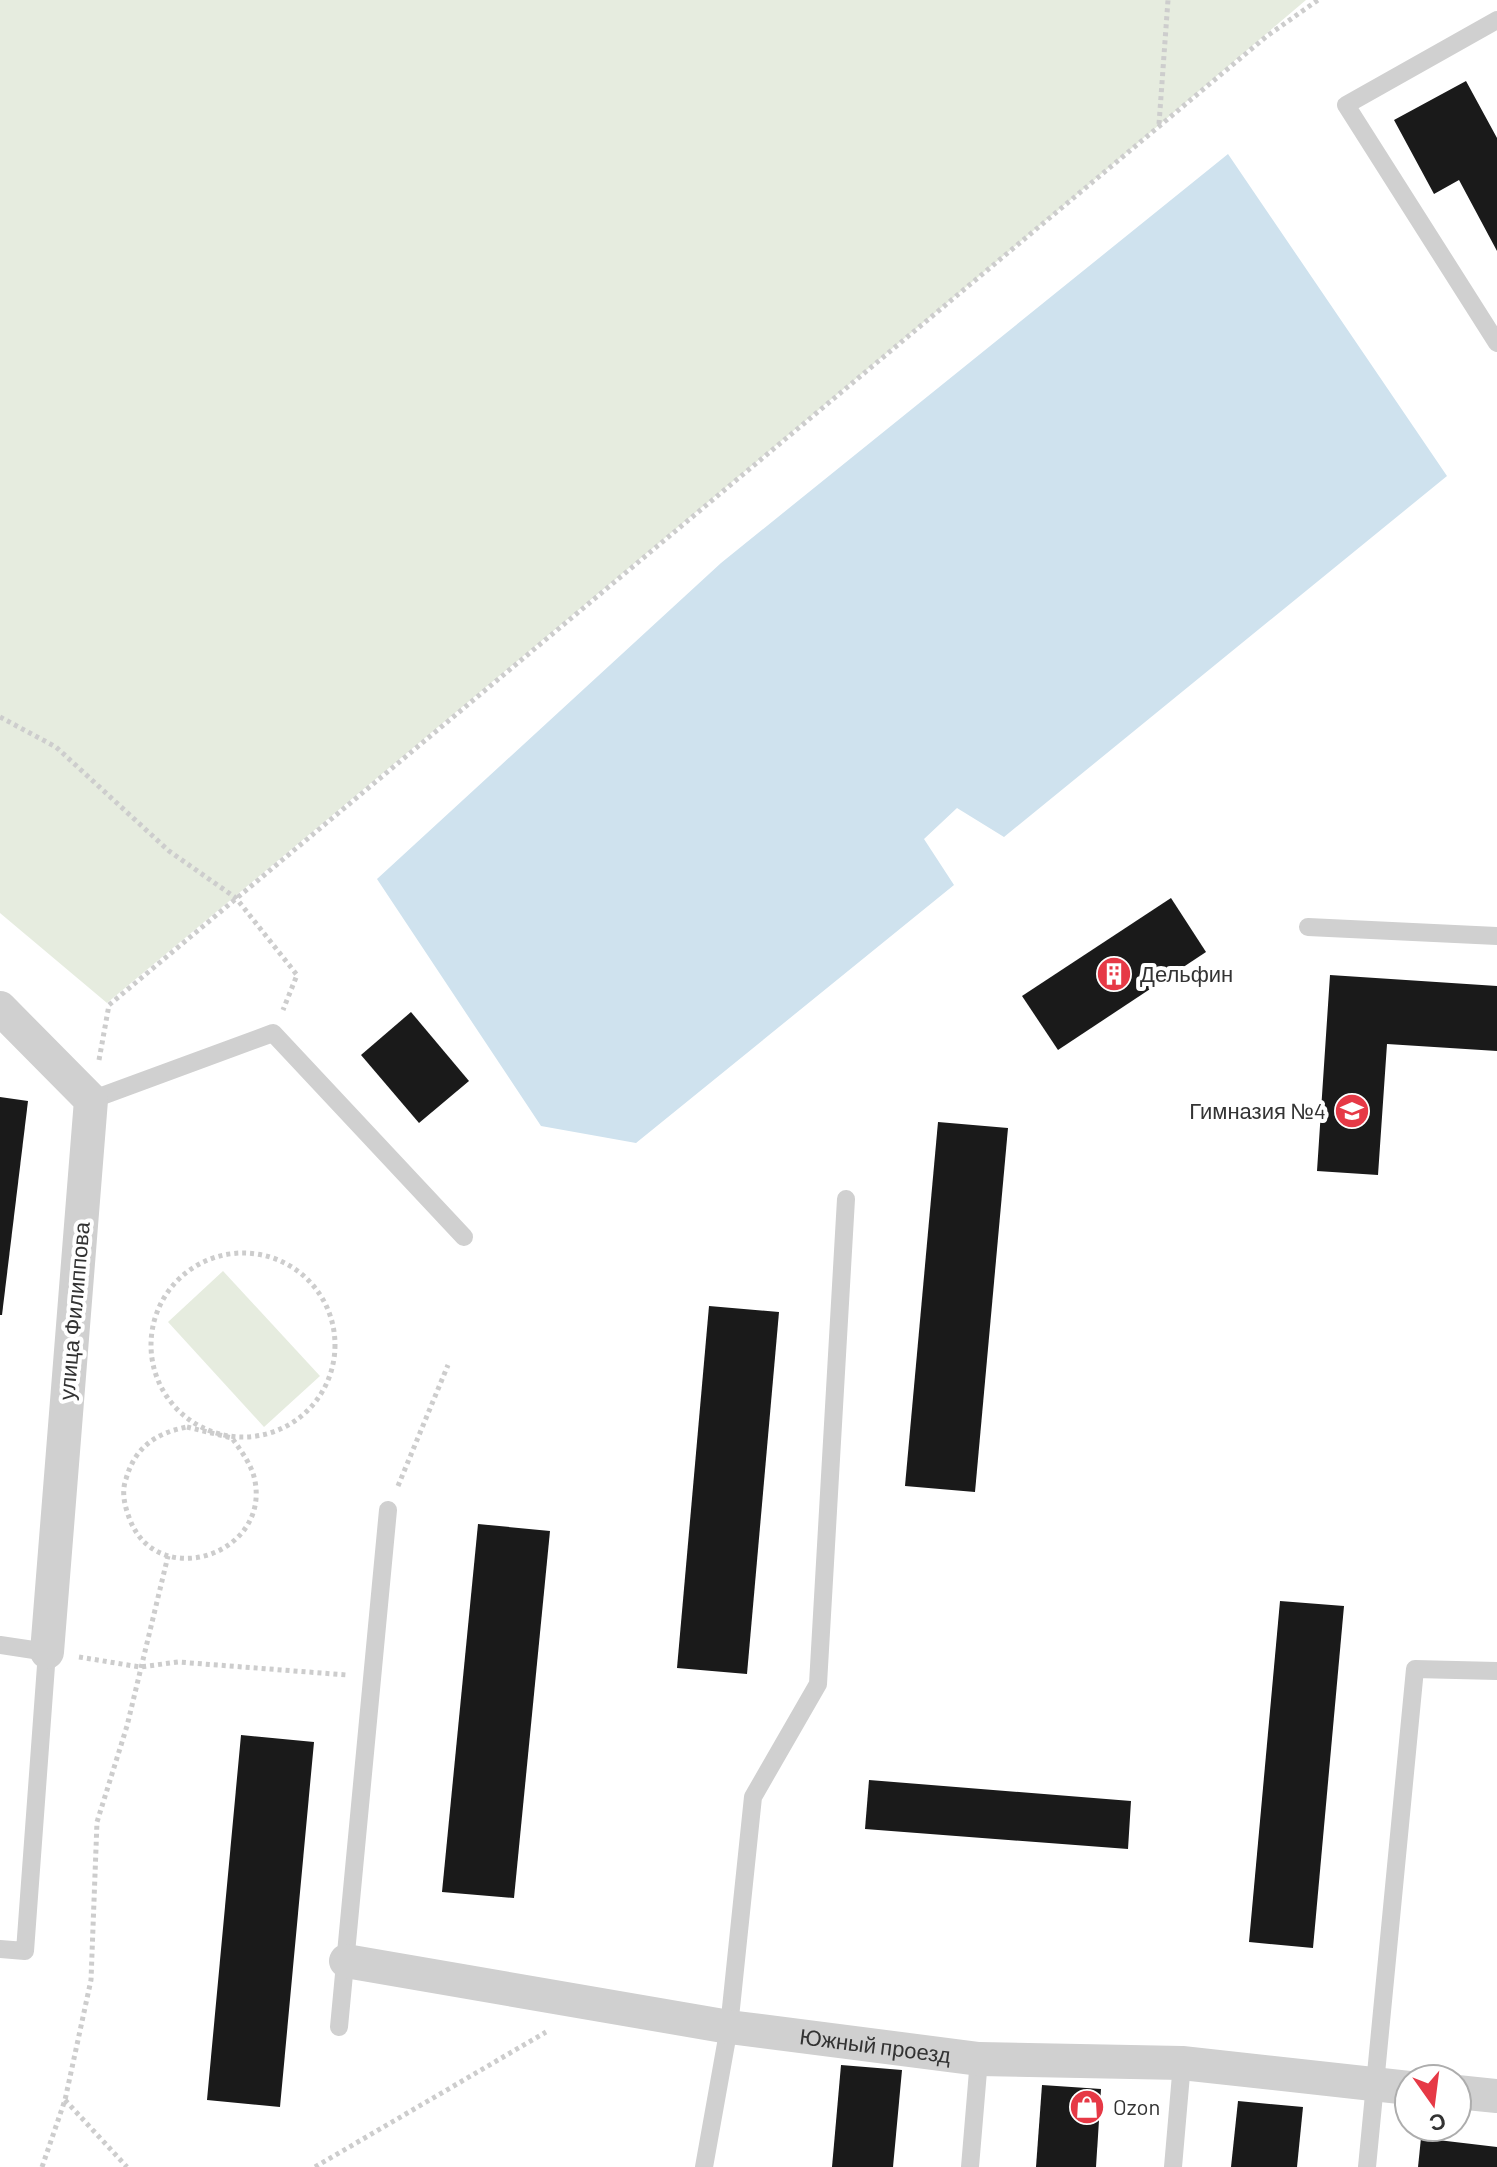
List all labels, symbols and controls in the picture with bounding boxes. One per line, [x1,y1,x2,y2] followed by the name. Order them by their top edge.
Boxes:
[1095,955,1133,993] building icon: Дельфин
[1140,960,1233,987] place label: Дельфин
[1333,1092,1371,1130] school or university icon: Гимназия №4
[1189,1097,1326,1123] place label: Гимназия №4
[52,1220,95,1401] street label: улица Филиппова
[798,2022,953,2068] street label: Южный проезд
[1393,2063,1473,2143] north arrow
[1068,2088,1106,2126] shop icon: Ozon
[1113,2093,1160,2119] place label: Ozon
[1427,2109,1449,2138] text: С

